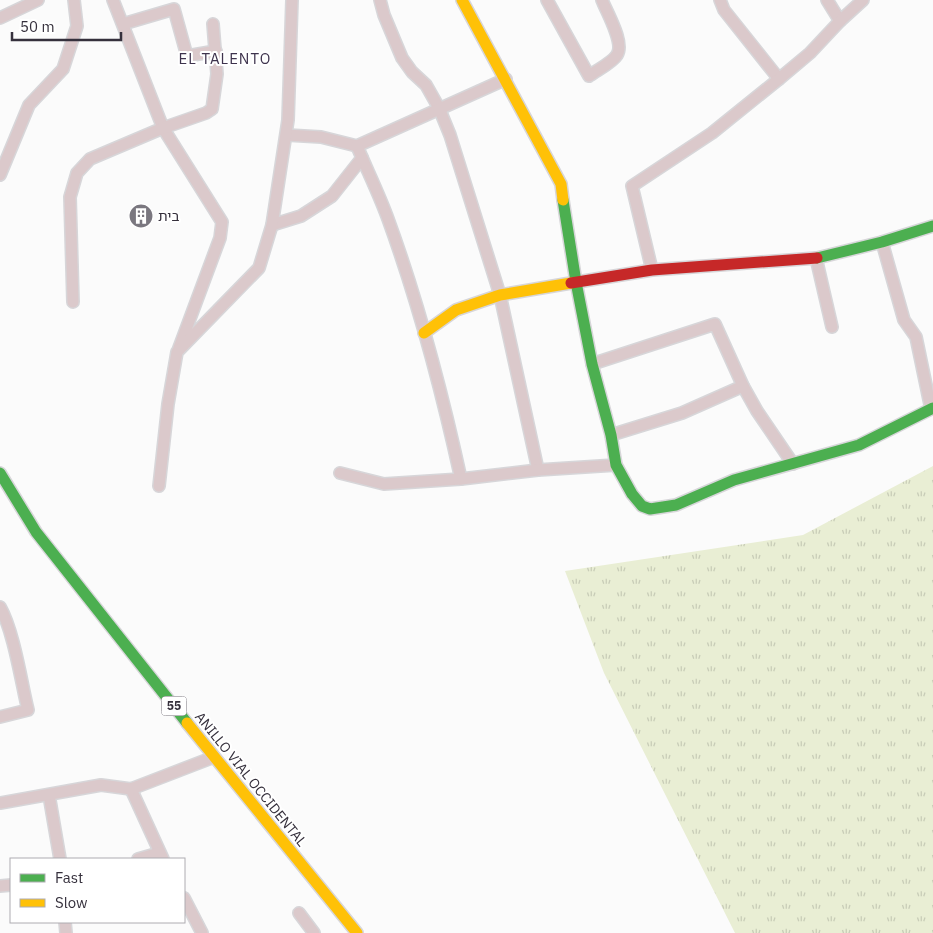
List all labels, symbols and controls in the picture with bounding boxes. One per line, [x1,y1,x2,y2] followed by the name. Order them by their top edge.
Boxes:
[12,10,121,42] scale bar
[20,17,55,36] text: 50 m
[179,49,271,68] district label: EL TALENTO
[128,203,154,229] building icon: בית
[158,207,179,225] place label: בית
[162,696,186,716] road number: 55
[191,708,311,850] street label: ANILLO VIAL OCCIDENTAL
[10,858,185,923] legend
[55,868,83,887] text: Fast
[55,893,88,912] text: Slow

